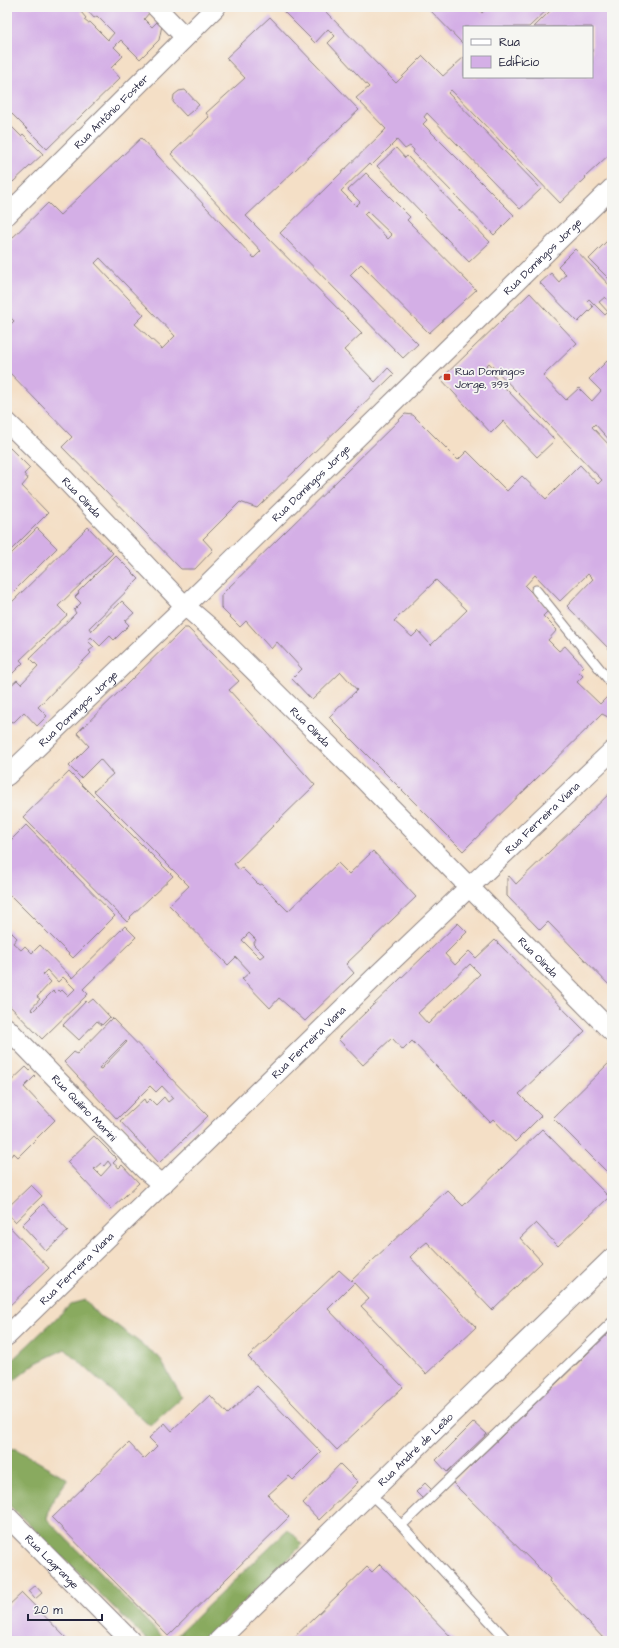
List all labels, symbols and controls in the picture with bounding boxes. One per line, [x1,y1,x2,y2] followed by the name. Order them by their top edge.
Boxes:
[463,26,593,78] legend
[499,34,520,51] text: Rua
[499,54,539,71] text: Edifício
[70,71,152,152] street label: Rua Antônio Foster
[500,215,585,298] street label: Rua Domingos Jorge
[455,364,525,393] place label: Rua Domingos Jorge, 393
[442,372,452,382] marker: Rua Domingos Jorge, 393
[268,441,353,525] street label: Rua Domingos Jorge
[59,474,105,521] street label: Rua Olinda
[35,667,121,750] street label: Rua Domingos Jorge
[287,703,334,750] street label: Rua Olinda
[501,778,583,857] street label: Rua Ferreira Viana
[515,934,562,981] street label: Rua Olinda
[268,1002,349,1082] street label: Rua Ferreira Viana
[48,1071,121,1145] street label: Rua Quilino Mariní
[36,1228,117,1308] street label: Rua Ferreira Viana
[374,1409,457,1489] street label: Rua André de Leão
[22,1531,82,1592] street label: Rua Lagrange
[28,1596,102,1622] scale bar
[34,1602,63,1619] text: 20 m

